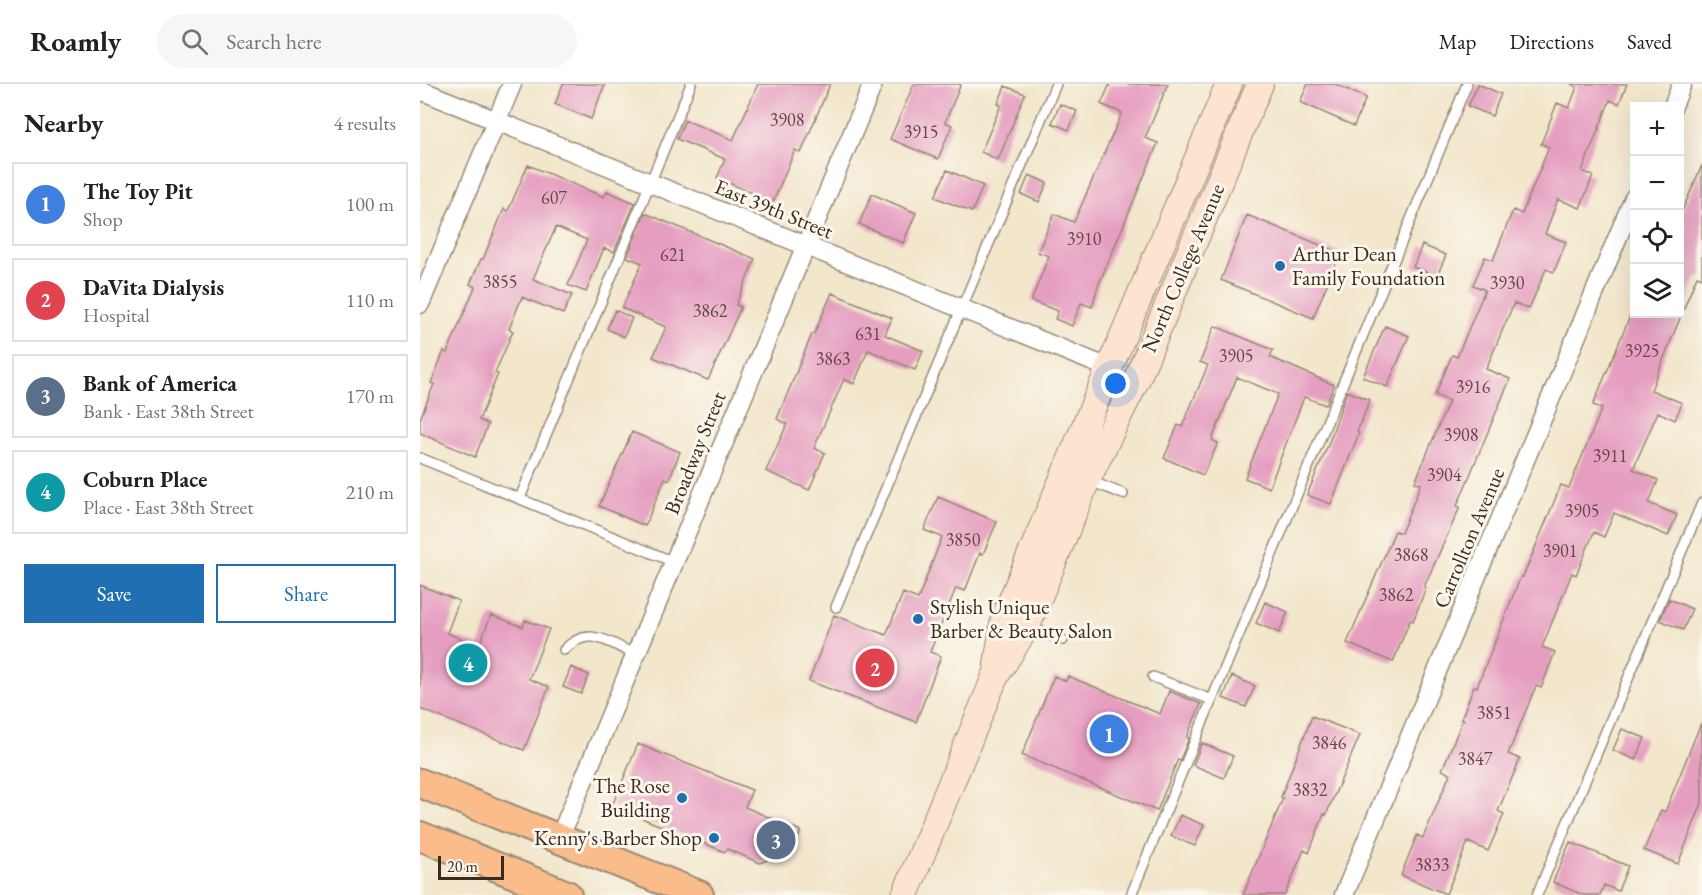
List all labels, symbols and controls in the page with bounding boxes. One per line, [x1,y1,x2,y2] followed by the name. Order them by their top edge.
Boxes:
[157,14,577,68] search box
[30,23,121,59] text: Roamly
[178,25,211,58] icon: search
[226,27,322,56] text: Search here
[1439,28,1476,55] text: Map
[1509,28,1594,55] text: Directions
[1627,28,1672,55] text: Saved
[1630,102,1684,318] map controls
[1630,102,1684,156] button: +
[24,106,104,140] text: Nearby
[770,108,804,131] house number: 3908
[333,110,396,136] text: 4 results
[904,120,938,143] house number: 3915
[1630,156,1684,210] button: −
[711,173,838,245] street label: East 39th Street
[83,177,193,206] text: The Toy Pit
[1135,179,1230,356] street label: North College Avenue
[541,186,567,209] house number: 607
[40,191,51,217] text: 1
[346,191,394,217] text: 100 m
[83,206,123,232] text: Shop
[1630,210,1684,264] button: locate
[1067,227,1102,250] house number: 3910
[1291,240,1445,291] place label: Arthur Dean Family Foundation
[660,243,686,266] house number: 621
[1273,259,1287,273] marker: Arthur Dean Family Foundation
[1630,264,1684,318] button: layers
[483,270,517,293] house number: 3855
[1490,271,1525,294] house number: 3930
[83,273,224,302] text: DaVita Dialysis
[40,287,51,313] text: 2
[346,287,394,313] text: 110 m
[693,299,728,322] house number: 3862
[83,302,150,328] text: Hospital
[855,322,881,345] house number: 631
[1625,339,1659,362] house number: 3925
[1219,344,1253,367] house number: 3905
[816,347,850,370] house number: 3863
[83,369,237,398] text: Bank of America
[1101,369,1130,398] your location
[1456,375,1491,398] house number: 3916
[40,383,51,409] text: 3
[346,383,394,409] text: 170 m
[658,387,732,518] street label: Broadway Street
[83,398,254,424] text: Bank · East 38th Street
[1444,423,1478,446] house number: 3908
[1593,444,1627,467] house number: 3911
[1427,463,1462,486] house number: 3904
[1427,463,1510,612] street label: Carrollton Avenue
[83,465,207,494] text: Coburn Place
[40,479,51,505] text: 4
[346,479,394,505] text: 210 m
[83,494,254,520] text: Place · East 38th Street
[1565,499,1599,522] house number: 3905
[946,528,981,551] house number: 3850
[1543,539,1577,562] house number: 3901
[1394,543,1428,566] house number: 3868
[24,564,204,623] button: Save
[216,564,396,623] button: Share
[1379,583,1414,606] house number: 3862
[930,593,1113,644] place label: Stylish Unique Barber & Beauty Salon
[911,612,925,626] marker: Stylish Unique Barber & Beauty Salon
[448,640,488,686] pin: 4
[856,646,894,690] pin: 2
[1477,701,1511,724] house number: 3851
[1090,712,1128,756] pin: 1
[1312,731,1347,754] house number: 3846
[1458,747,1493,770] house number: 3847
[592,772,671,823] place label: The Rose Building
[1293,778,1328,801] house number: 3832
[675,791,689,805] marker: The Rose Building
[756,818,796,862] pin: 3
[534,824,702,851] place label: Kenny's Barber Shop
[707,831,721,845] marker: Kenny's Barber Shop
[438,853,504,880] scale bar
[1415,853,1449,876] house number: 3833
[447,856,478,877] text: 20 m

